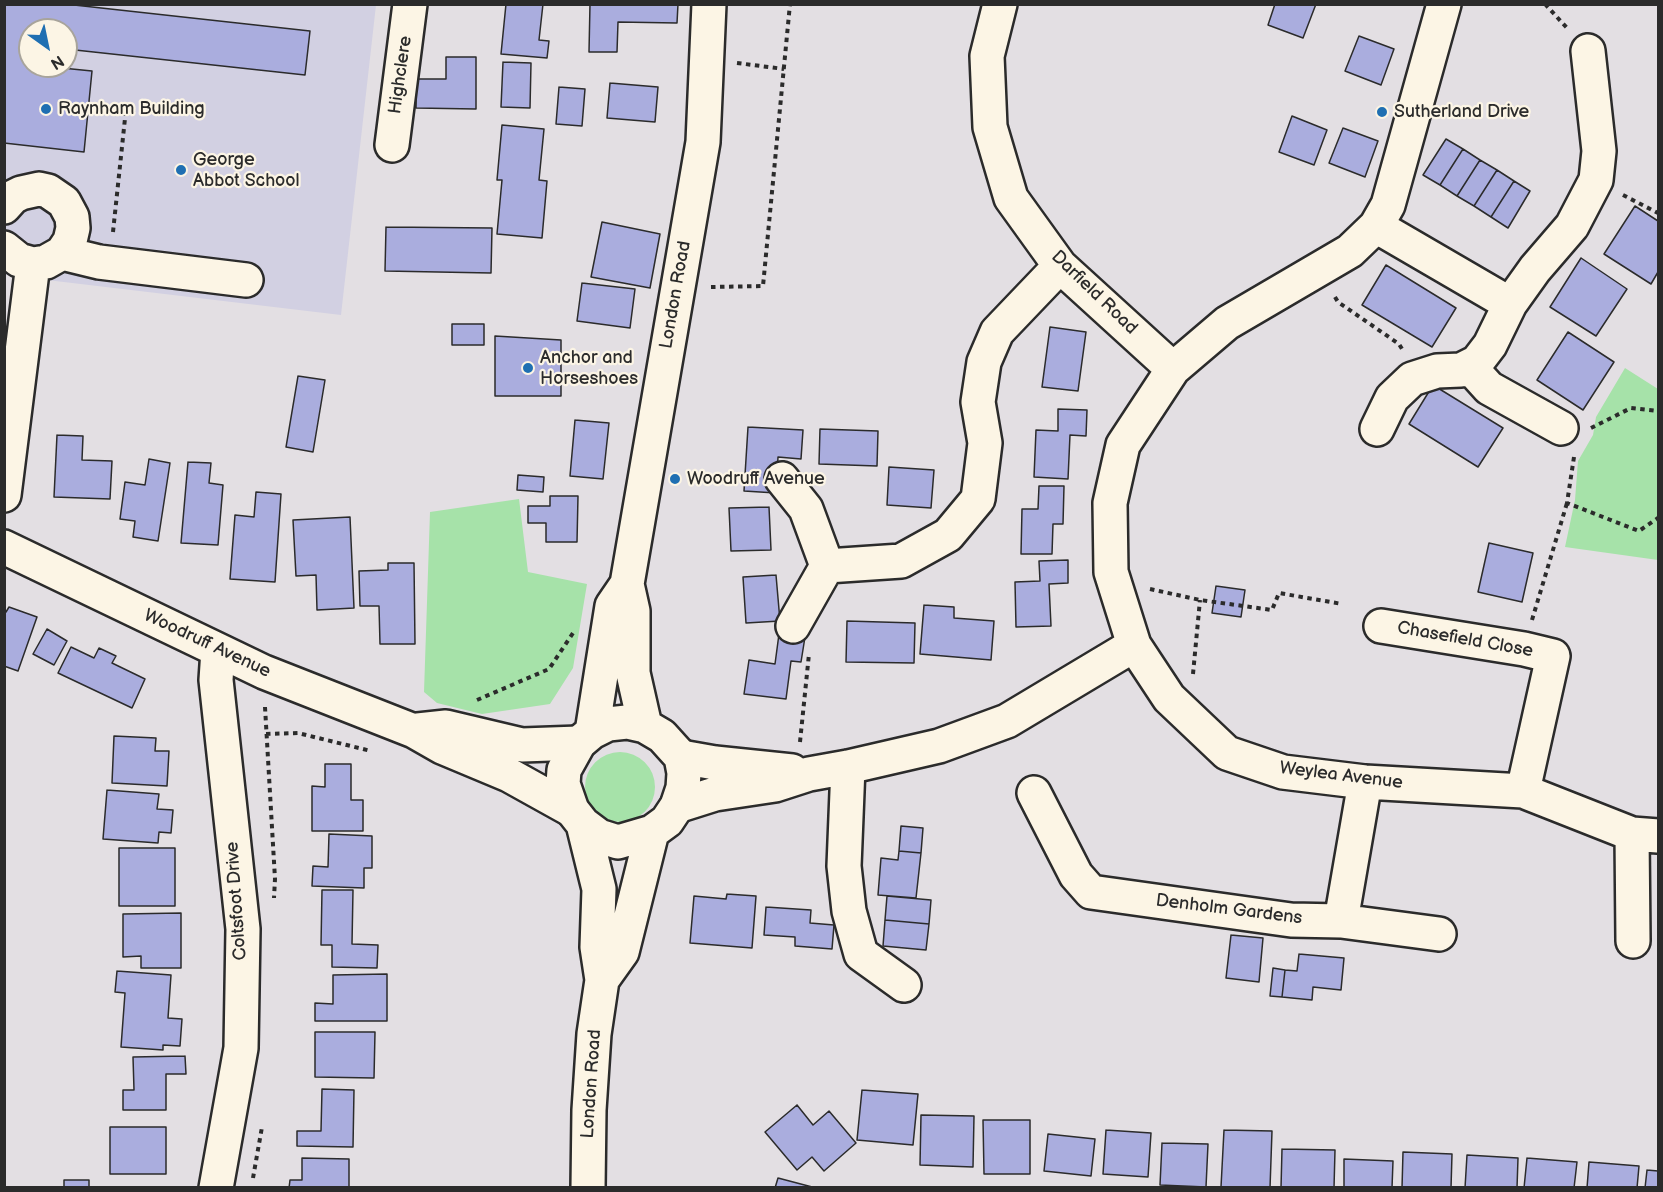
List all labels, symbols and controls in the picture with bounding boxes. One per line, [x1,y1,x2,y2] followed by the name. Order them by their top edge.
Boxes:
[18,18,78,78] north arrow
[385,35,417,115] street label: Highclere
[47,51,67,73] text: N
[58,98,205,120] place label: Raynham Building
[1394,101,1529,123] place label: Sutherland Drive
[39,102,53,116] marker: Raynham Building
[1375,105,1389,119] marker: Sutherland Drive
[193,149,300,192] place label: George Abbot School
[174,163,188,177] marker: George Abbot School
[656,239,696,351] street label: London Road
[1046,246,1142,340] street label: Darfield Road
[540,347,638,389] place label: Anchor and Horseshoes
[521,361,535,375] marker: Anchor and Horseshoes
[687,468,825,490] place label: Woodruff Avenue
[668,472,682,486] marker: Woodruff Avenue
[140,605,274,683] street label: Woodruff Avenue
[1395,617,1535,663] street label: Chasefield Close
[1278,758,1404,794] street label: Weylea Avenue
[222,841,252,961] street label: Coltsfoot Drive
[1154,890,1304,930] street label: Denholm Gardens
[577,1029,607,1139] street label: London Road

